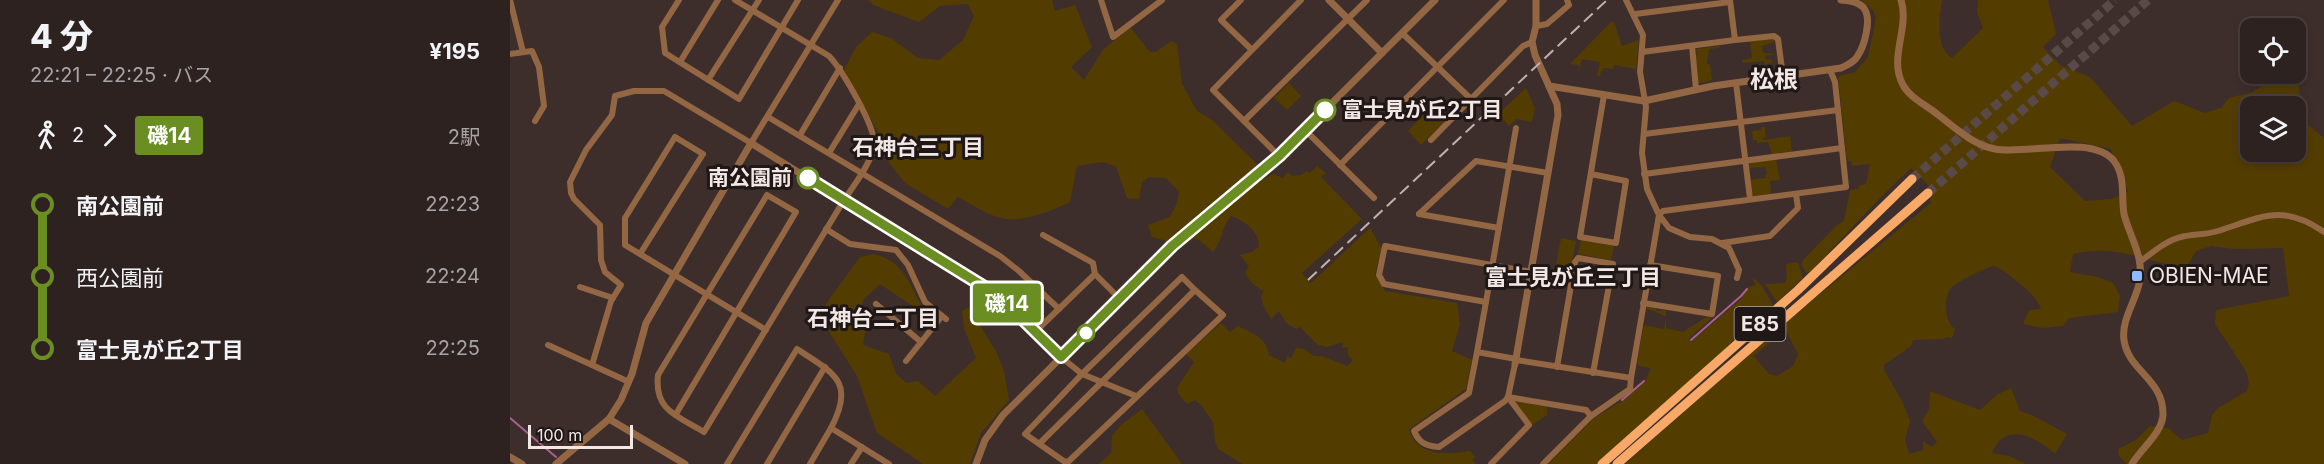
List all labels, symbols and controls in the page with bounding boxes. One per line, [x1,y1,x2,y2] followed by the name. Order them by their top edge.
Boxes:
[30,16,93,56] text: 4 分
[2240,18,2306,162] map controls
[2240,18,2306,84] button: locate
[430,38,480,64] text: ¥195
[30,63,213,87] text: 22:21 – 22:25 · バス
[1750,65,1798,94] district label: 松根
[2240,96,2306,162] button: layers
[1342,97,1502,122] place label: 富士見が丘2丁目
[1314,99,1336,121] marker: 富士見が丘2丁目
[30,119,63,152] icon: walk
[93,119,126,152] icon: forward
[72,123,84,147] text: 2
[147,123,191,148] text: 磯14
[448,125,480,149] text: 2駅
[852,134,984,160] district label: 石神台三丁目
[708,165,792,190] place label: 南公園前
[797,167,819,189] marker: 南公園前
[425,192,480,216] text: 22:23
[76,193,164,219] text: 南公園前
[2149,263,2269,288] place label: OBIEN-MAE
[425,264,480,288] text: 22:24
[1485,264,1661,290] district label: 富士見が丘三丁目
[76,265,164,291] text: 西公園前
[2130,269,2144,283] marker: OBIEN-MAE
[972,284,1042,322] line badge: 磯14
[985,291,1029,316] text: 磯14
[807,305,939,331] district label: 石神台二丁目
[1734,307,1786,341] road number: E85
[1077,324,1095,342] unlabelled marker
[425,336,480,360] text: 22:25
[76,337,244,363] text: 富士見が丘2丁目
[528,422,633,450] scale bar
[537,425,582,445] text: 100 m

